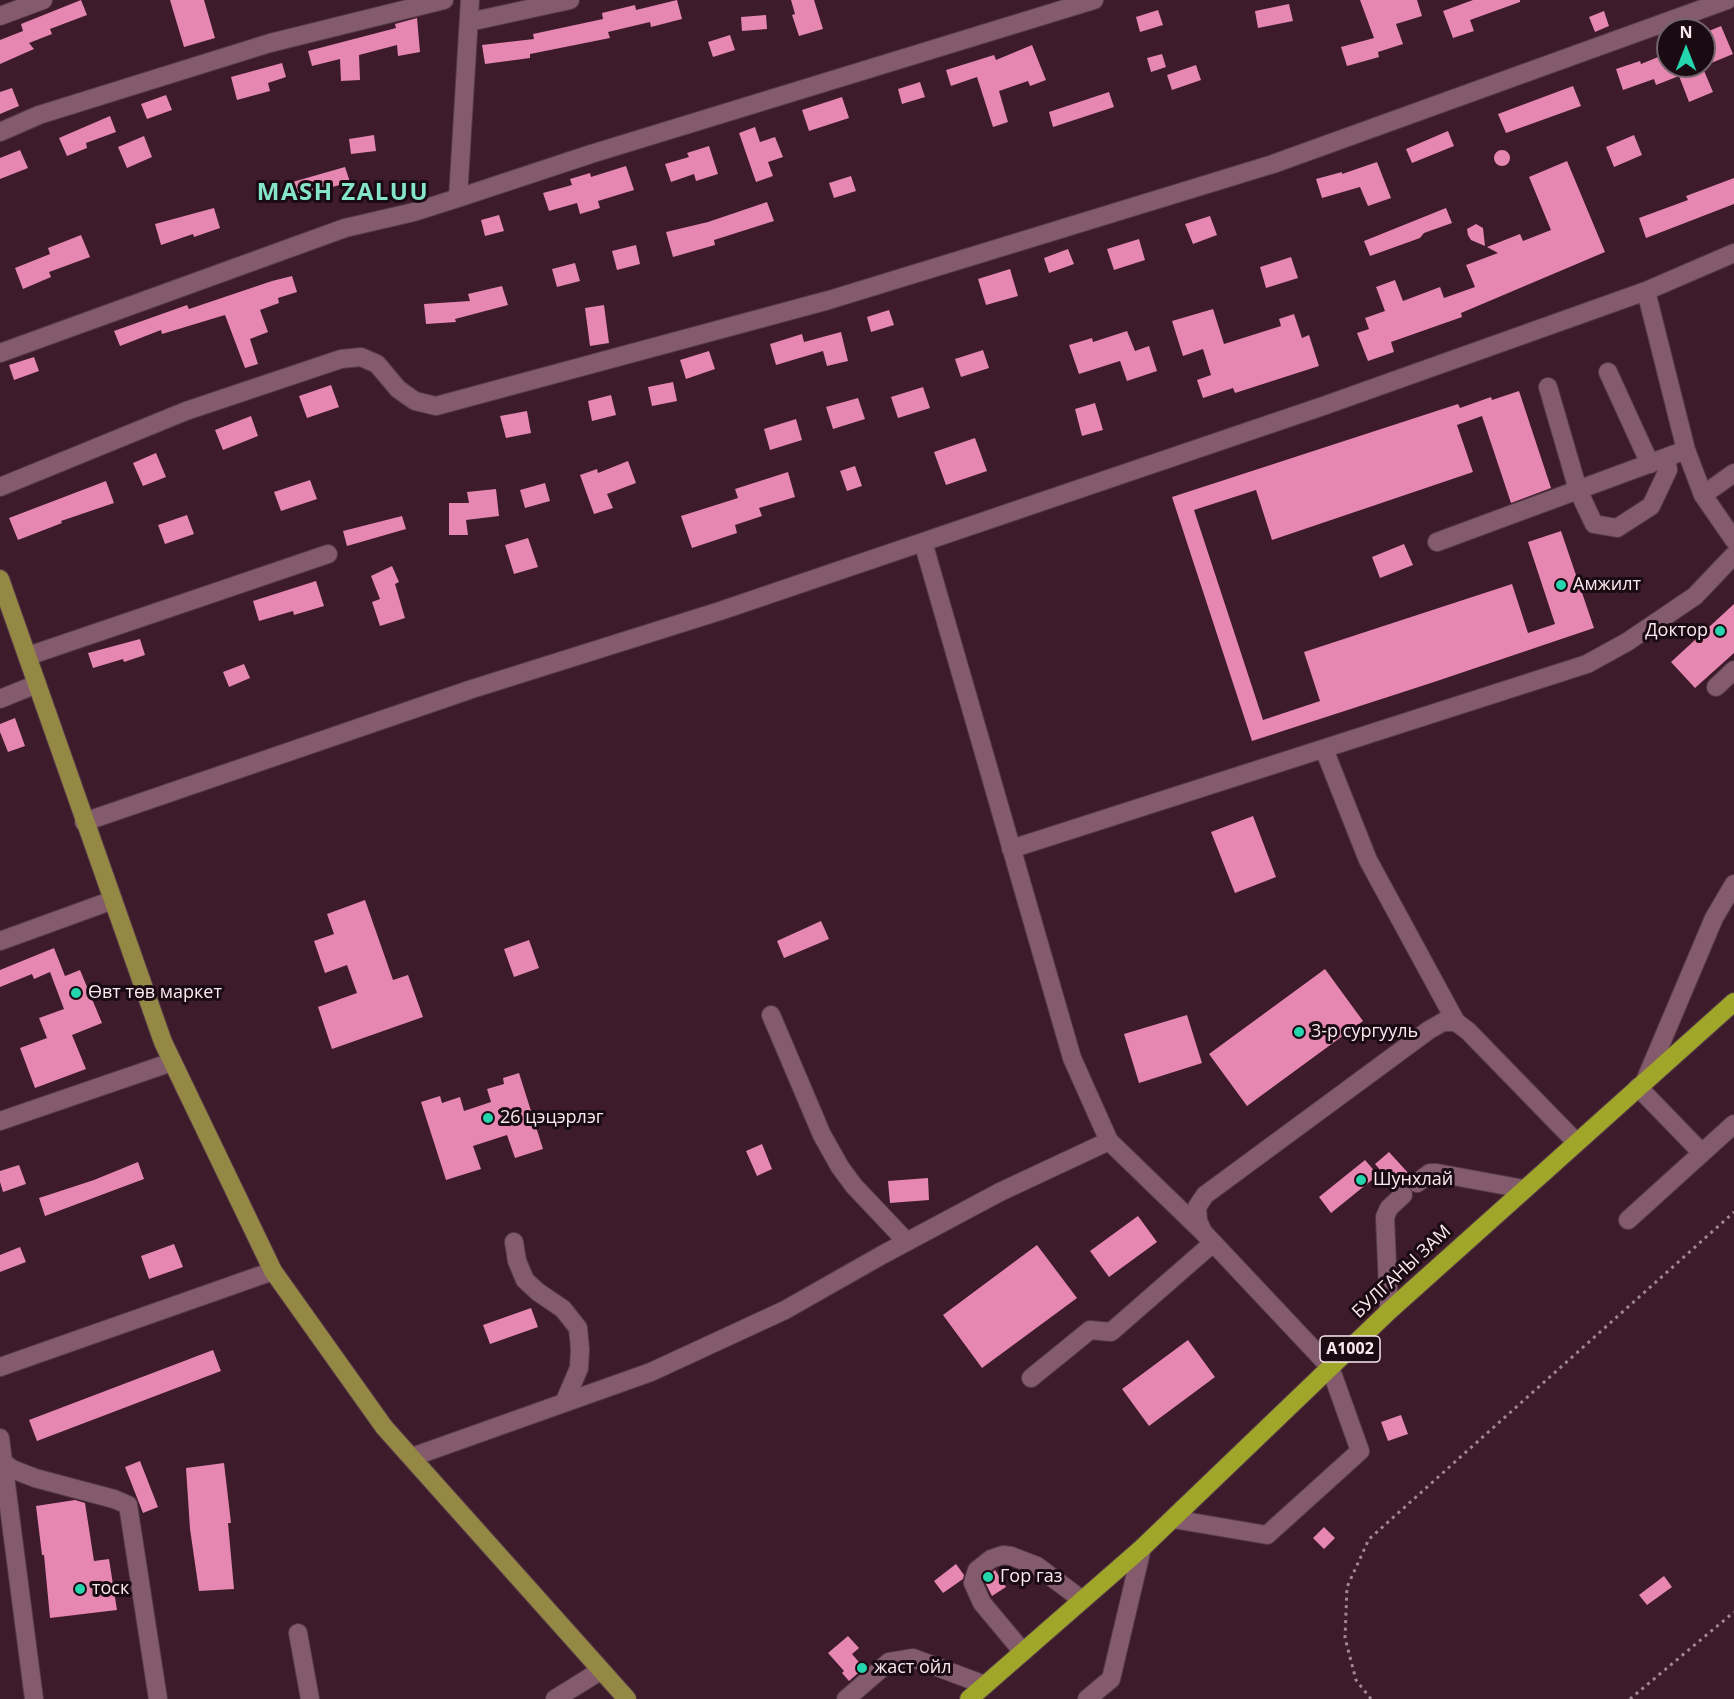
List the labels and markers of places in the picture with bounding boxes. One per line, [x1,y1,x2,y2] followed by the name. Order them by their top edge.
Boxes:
[1573,574,1641,596] place label: Амжилт
[1554,578,1568,592] marker: Амжилт
[1645,620,1708,642] place label: Доктор
[1713,624,1727,638] marker: Доктор
[88,982,222,1004] place label: Өвт төв маркет
[69,986,83,1000] marker: Өвт төв маркет
[1311,1021,1418,1043] place label: 3-р сургууль
[1292,1025,1306,1039] marker: 3-р сургууль
[500,1107,604,1129] place label: 26 цэцэрлэг
[481,1111,495,1125] marker: 26 цэцэрлэг
[1373,1169,1453,1191] place label: Шунхлай
[1354,1173,1368,1187] marker: Шунхлай
[1000,1566,1062,1588] place label: Гор газ
[981,1570,995,1584] marker: Гор газ
[92,1578,129,1600] place label: тоск
[73,1582,87,1596] marker: тоск
[874,1657,952,1679] place label: жаст ойл
[855,1661,869,1675] marker: жаст ойл

